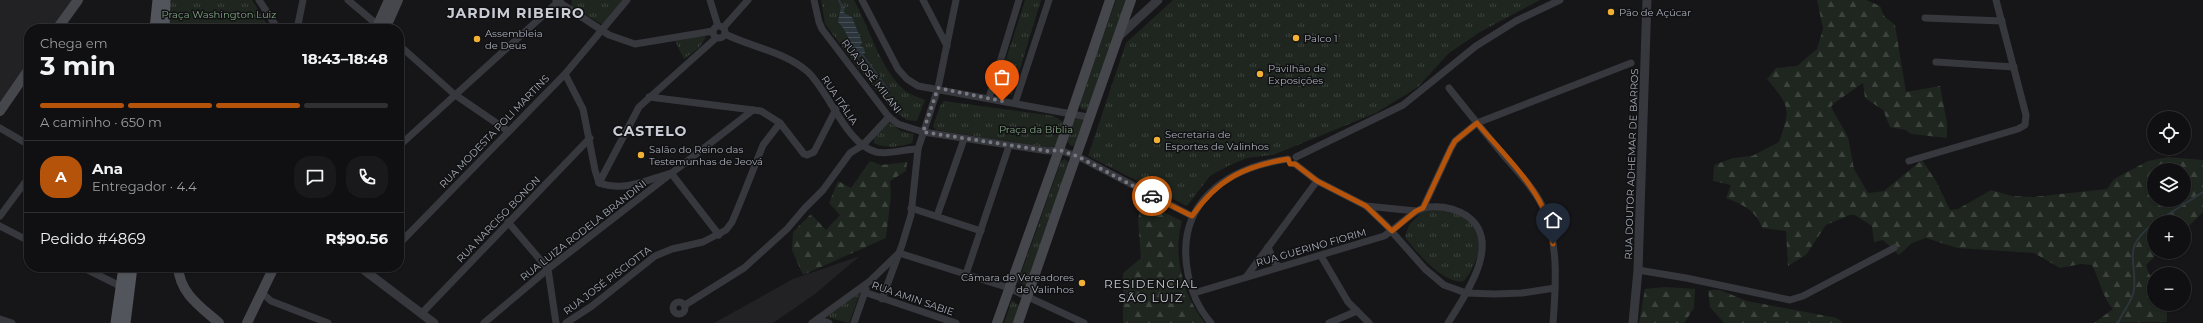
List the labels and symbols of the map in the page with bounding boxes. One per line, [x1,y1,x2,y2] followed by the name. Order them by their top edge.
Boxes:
[446,4,585,22] district label: JARDIM RIBEIRO
[1619,6,1691,19] place label: Pão de Açúcar
[1606,7,1616,17] marker: Pão de Açúcar
[162,8,276,21] park label: Praça Washington Luiz
[485,27,543,52] place label: Assembleia de Deus
[1304,32,1338,45] place label: Palco 1
[1291,33,1301,43] marker: Palco 1
[472,34,482,44] marker: Assembleia de Deus
[839,37,905,116] street label: RUA JOSÉ MILANI
[985,60,1019,101] pin
[1268,62,1326,87] place label: Pavilhão de Exposições
[1622,68,1641,260] street label: RUA DOUTOR ADHEMAR DE BARROS
[1255,69,1265,79] marker: Pavilhão de Exposições
[437,72,552,191] street label: RUA MODESTA POLI MARTINS
[818,73,861,128] street label: RUA ITÁLIA
[613,122,687,140] district label: CASTELO
[999,123,1073,136] park label: Praça da Bíblia
[1165,128,1269,153] place label: Secretaria de Esportes de Valinhos
[1152,135,1162,145] marker: Secretaria de Esportes de Valinhos
[649,143,763,168] place label: Salão do Reino das Testemunhas de Jeová
[636,150,646,160] marker: Salão do Reino das Testemunhas de Jeová
[454,173,543,265] street label: RUA NARCISO BONON
[1132,176,1172,216] courier
[518,177,649,284] street label: RUA LUIZA RODELA BRANDINI
[1536,203,1570,244] pin
[1255,226,1368,269] street label: RUA GUERINO FIORIM
[561,243,654,318] street label: RUA JOSÉ PISCIOTTA
[961,271,1074,296] place label: Câmara de Vereadores de Valinhos
[1104,276,1198,305] district label: RESIDENCIAL SÃO LUIZ
[870,278,956,319] street label: RUA AMIN SABIE
[1077,278,1087,288] marker: Câmara de Vereadores de Valinhos

